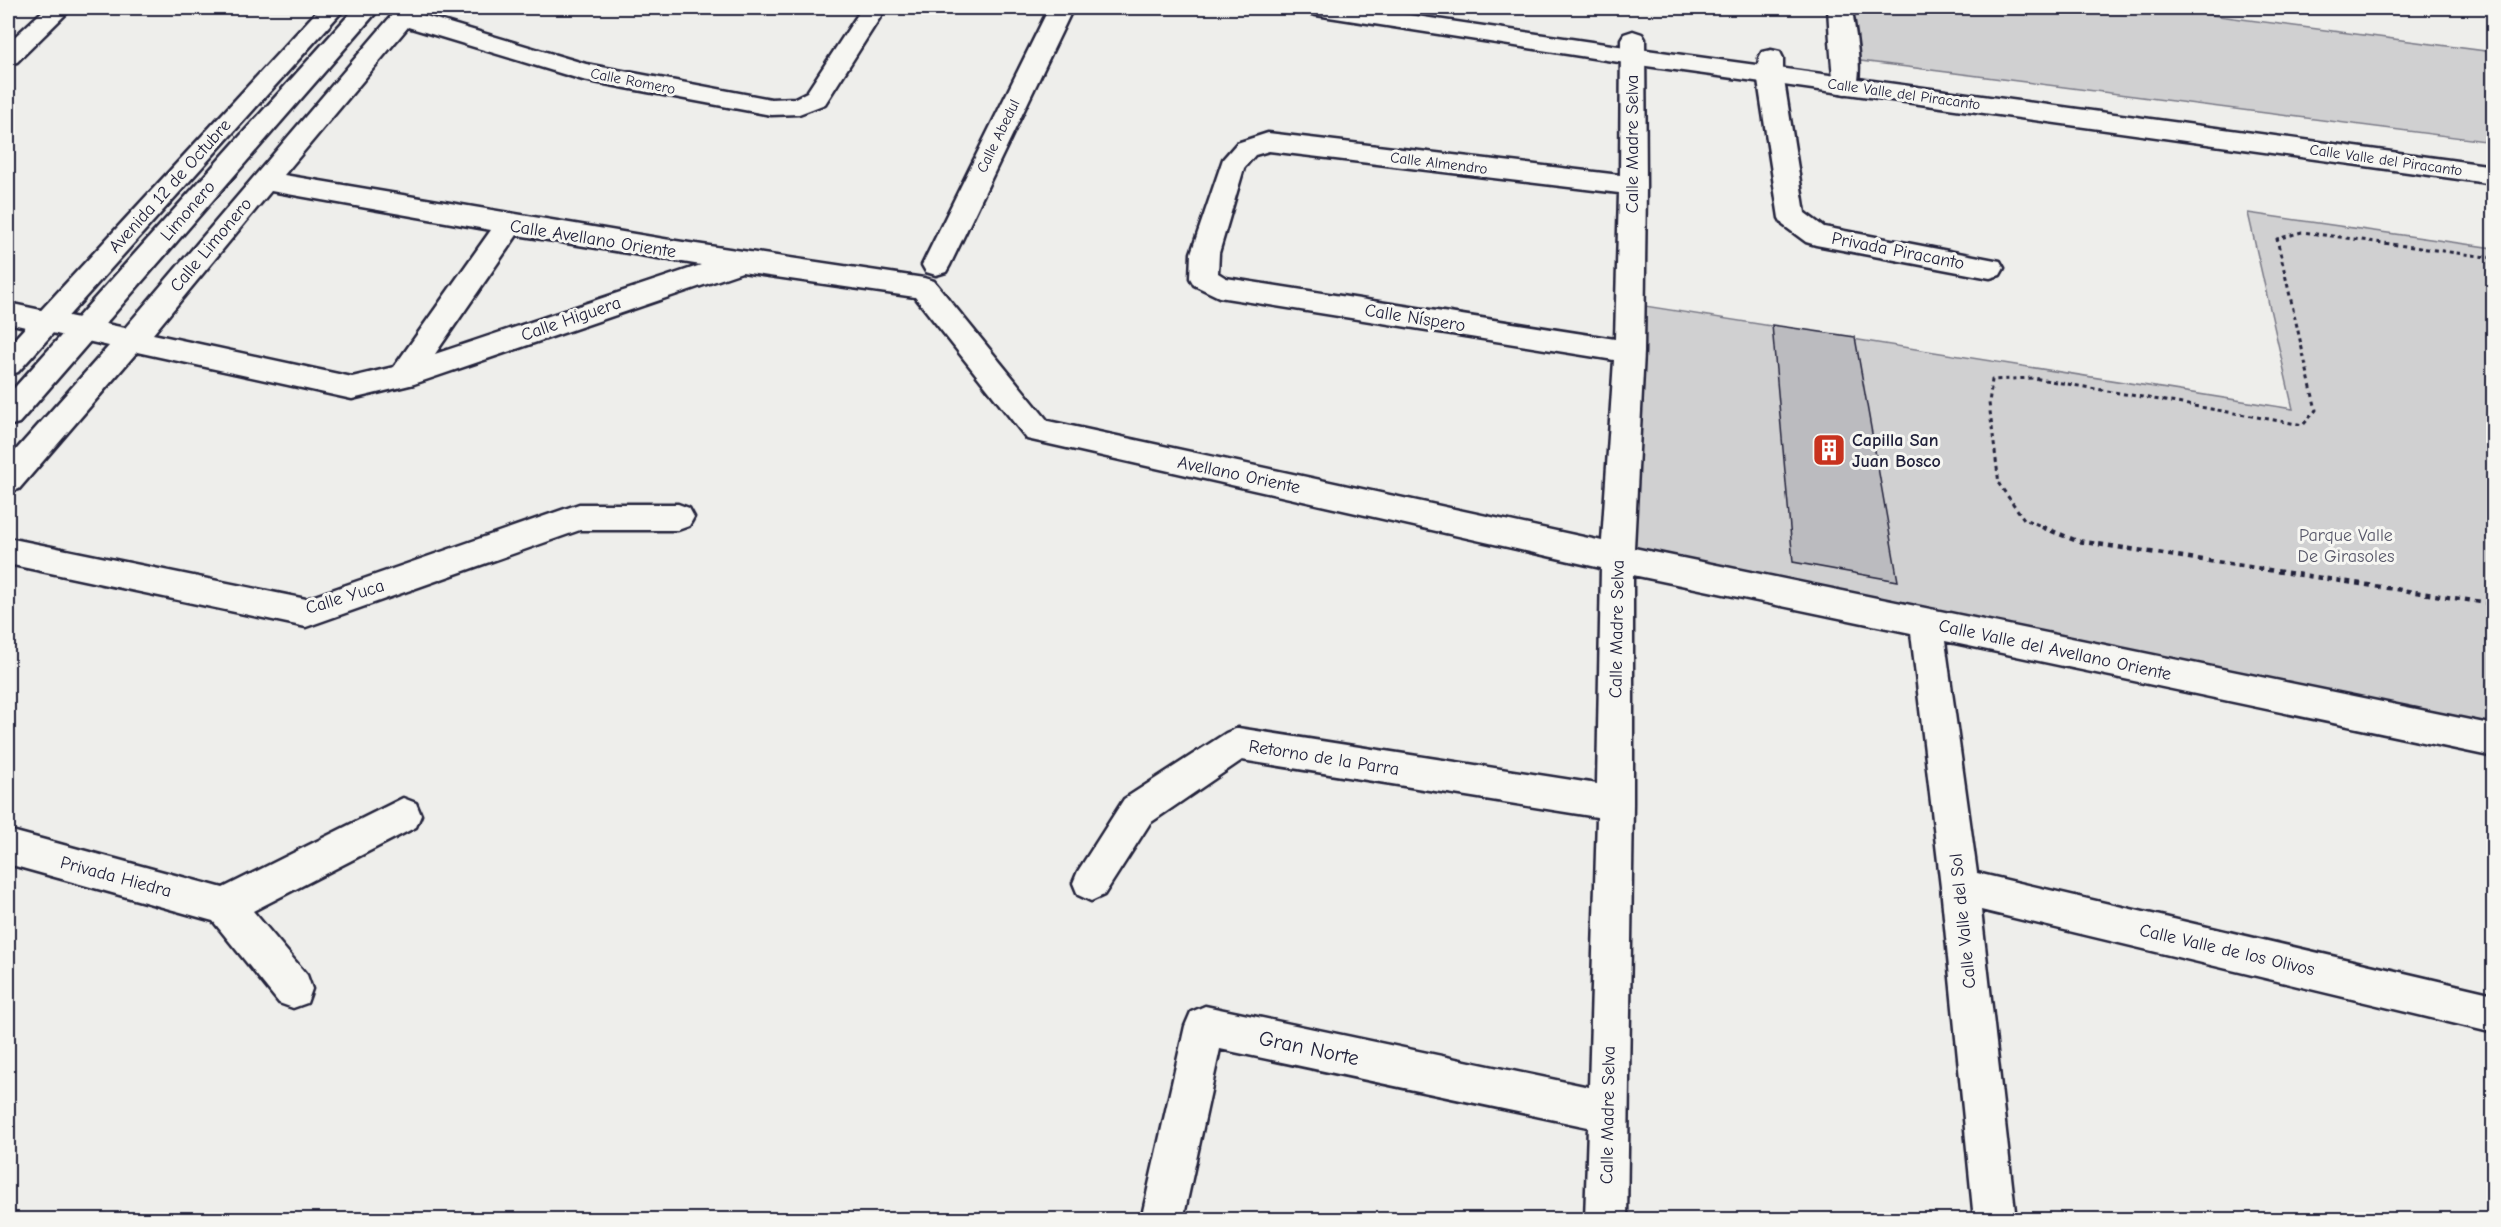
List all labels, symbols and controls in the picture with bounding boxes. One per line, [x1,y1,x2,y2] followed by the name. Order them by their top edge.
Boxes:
[589,64,677,98] street label: Calle Romero
[1826,74,1982,114] street label: Calle Valle del Piracanto
[1622,75,1643,213] street label: Calle Madre Selva
[973,96,1023,176] street label: Calle Abedul
[104,115,236,257] street label: Avenida 12 de Octubre
[2308,140,2464,180] street label: Calle Valle del Piracanto
[1389,148,1489,178] street label: Calle Almendro
[156,177,220,245] street label: Limonero
[166,194,256,296] street label: Calle Limonero
[508,215,678,263] street label: Calle Avellano Oriente
[1830,228,1966,274] street label: Privada Piracanto
[518,292,624,346] street label: Calle Higuera
[1363,300,1467,336] street label: Calle Níspero
[1852,430,1941,472] place label: Capilla San Juan Bosco
[1811,432,1847,468] building icon: Capilla San Juan Bosco
[1176,452,1302,498] street label: Avellano Oriente
[2298,525,2394,567] park label: Parque Valle De Girasoles
[1605,560,1629,698] street label: Calle Madre Selva
[303,575,387,619] street label: Calle Yuca
[1937,615,2173,685] street label: Calle Valle del Avellano Oriente
[1247,736,1401,780] street label: Retorno de la Parra
[58,852,174,902] street label: Privada Hiedra
[1945,852,1981,990] street label: Calle Valle del Sol
[2137,920,2317,980] street label: Calle Valle de los Olivos
[1257,1026,1361,1070] street label: Gran Norte
[1596,1046,1620,1184] street label: Calle Madre Selva

